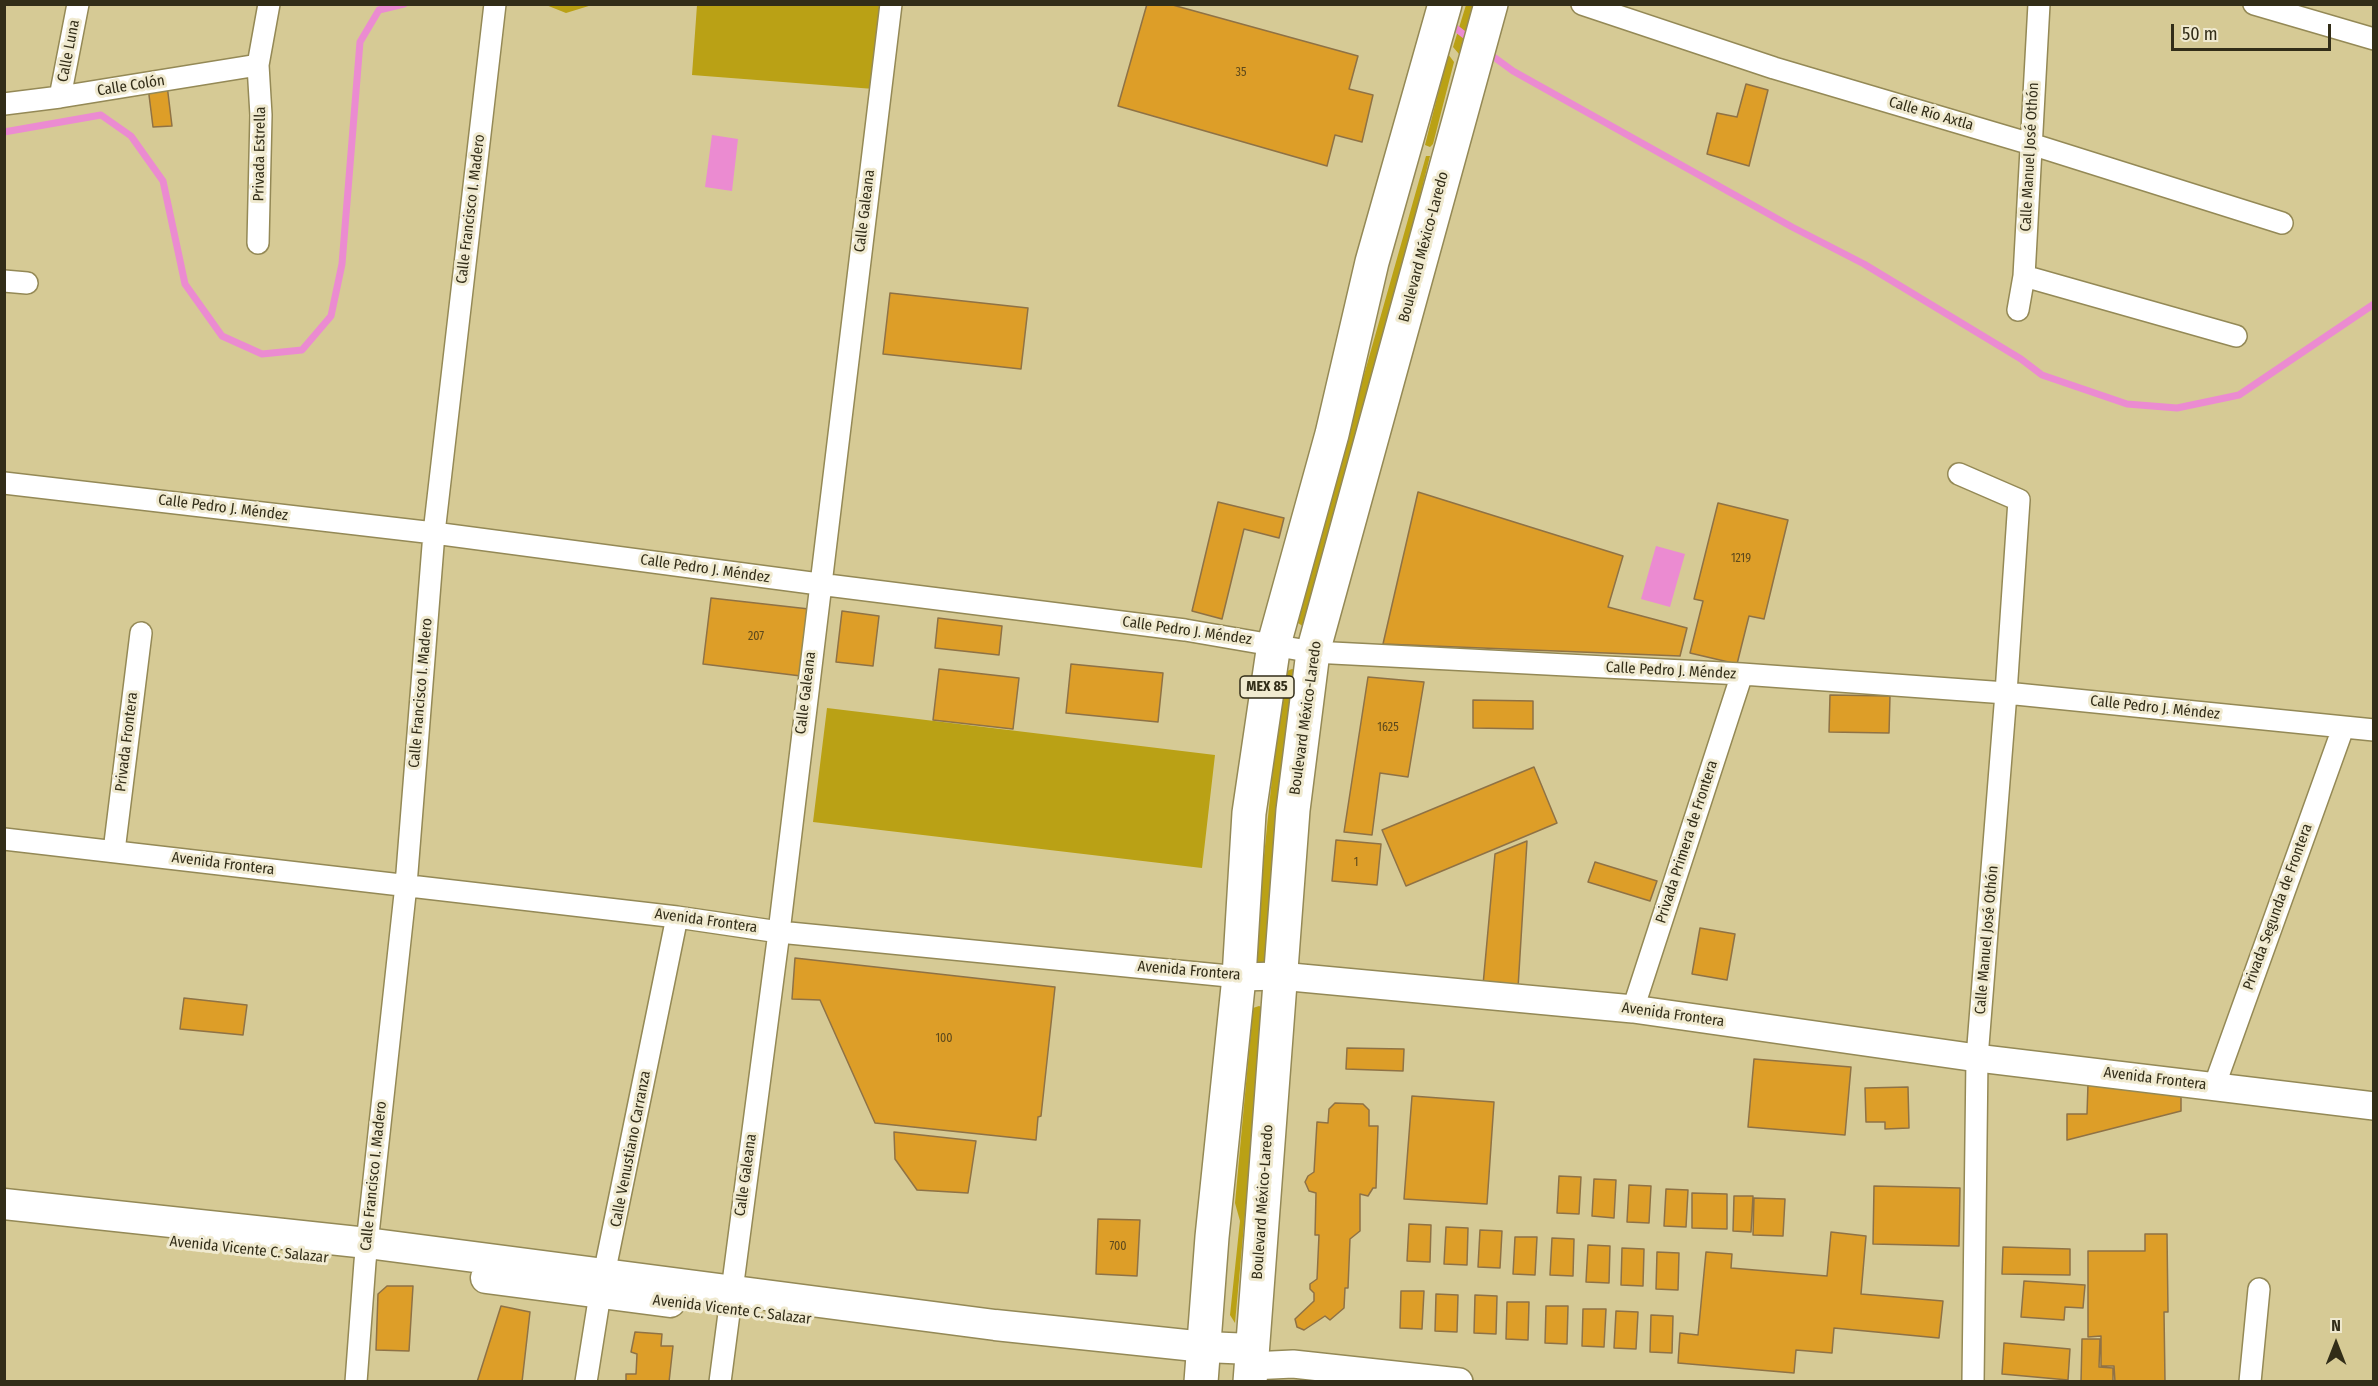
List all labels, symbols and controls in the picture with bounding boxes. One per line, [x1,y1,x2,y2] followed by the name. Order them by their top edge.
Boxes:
[2174,12,2334,50] scale bar
[54,18,84,84] street label: Calle Luna
[2182,23,2218,45] text: 50 m
[1236,66,1246,80] house number: 35
[96,72,166,100] street label: Calle Colón
[2017,82,2043,232] street label: Calle Manuel José Othón
[1887,93,1975,135] street label: Calle Río Axtla
[250,106,270,202] street label: Privada Estrella
[453,133,489,285] street label: Calle Francisco I. Madero
[851,169,879,253] street label: Calle Galeana
[1395,170,1453,324] street label: Boulevard México-Laredo
[157,491,289,525] street label: Calle Pedro J. Méndez
[639,551,771,587] street label: Calle Pedro J. Méndez
[1731,552,1751,566] house number: 1219
[1121,613,1253,649] street label: Calle Pedro J. Méndez
[405,617,437,769] street label: Calle Francisco I. Madero
[748,630,764,644] house number: 207
[1286,640,1326,796] street label: Boulevard México-Laredo
[792,651,820,735] street label: Calle Galeana
[1605,659,1737,683] street label: Calle Pedro J. Méndez
[1240,676,1294,698] road number: MEX 85
[112,691,142,793] street label: Privada Frontera
[2089,692,2221,724] street label: Calle Pedro J. Méndez
[1377,721,1399,735] house number: 1625
[1652,758,1722,926] street label: Privada Primera de Frontera
[2240,821,2316,993] street label: Privada Segunda de Frontera
[171,849,275,879] street label: Avenida Frontera
[1354,856,1358,870] house number: 1
[1972,865,2002,1015] street label: Calle Manuel José Othón
[654,905,758,937] street label: Avenida Frontera
[1137,958,1241,984] street label: Avenida Frontera
[1621,999,1725,1031] street label: Avenida Frontera
[935,1032,953,1046] house number: 100
[2103,1064,2207,1094] street label: Avenida Frontera
[607,1069,655,1229] street label: Calle Venustiano Carranza
[357,1100,391,1252] street label: Calle Francisco I. Madero
[1249,1124,1277,1280] street label: Boulevard México-Laredo
[731,1133,761,1217] street label: Calle Galeana
[169,1233,329,1267] street label: Avenida Vicente C. Salazar
[1109,1240,1127,1254] house number: 700
[652,1291,812,1329] street label: Avenida Vicente C. Salazar
[2306,1314,2366,1374] north arrow
[2331,1316,2341,1335] text: N

